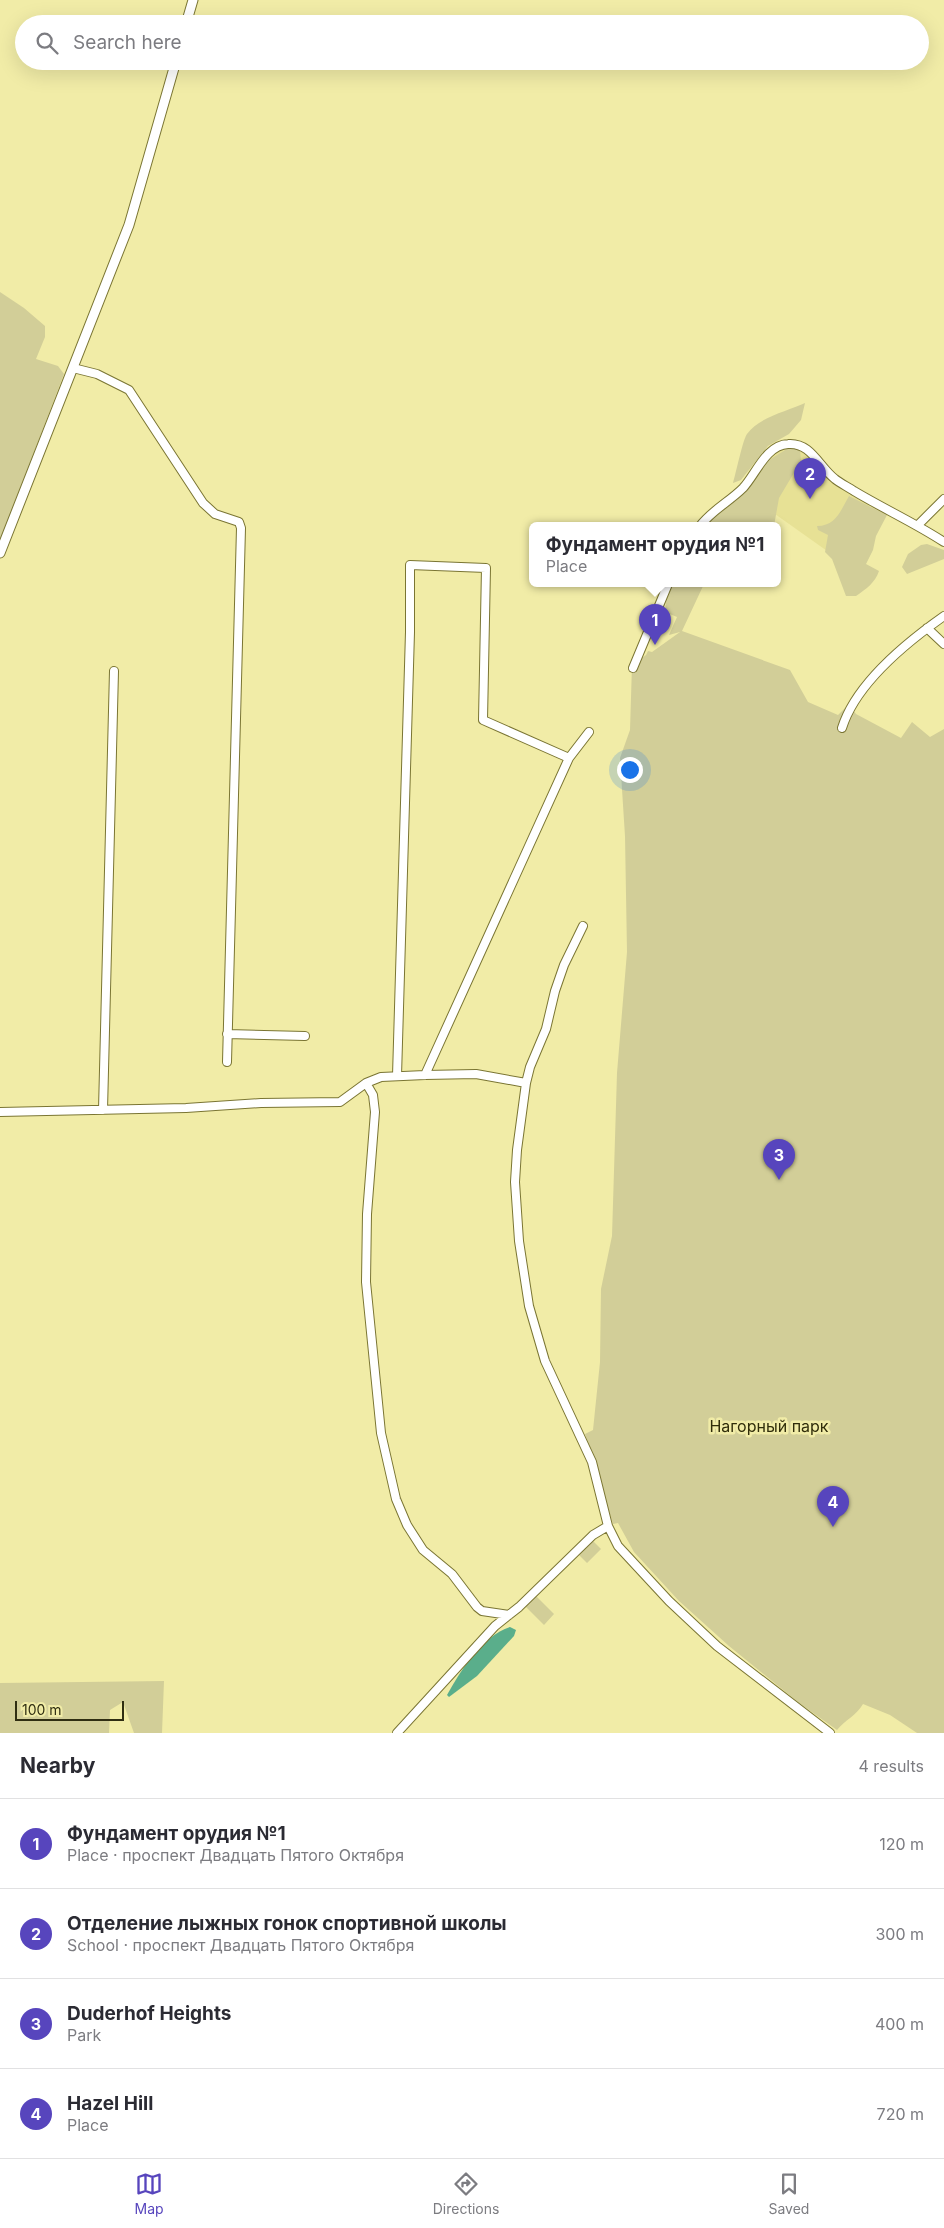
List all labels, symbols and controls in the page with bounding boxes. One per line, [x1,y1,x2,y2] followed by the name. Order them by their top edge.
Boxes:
[15,15,929,70] search box
[33,29,61,57] icon: search
[73,31,182,54] text: Search here
[794,458,826,499] pin: 2
[529,522,781,587] popup
[546,533,764,556] text: Фундамент орудия №1
[546,556,587,576] text: Place
[639,604,671,645] pin: 1
[617,757,643,783] your location
[763,1139,795,1180] pin: 3
[709,1416,829,1436] park label: Нагорный парк
[817,1486,849,1527] pin: 4
[15,1698,124,1721] scale bar
[22,1701,62,1718] text: 100 m
[20,1753,95,1778] text: Nearby
[859,1756,924,1776] text: 4 results
[67,1822,286,1845] text: Фундамент орудия №1
[33,1834,39,1854] text: 1
[879,1834,924,1854] text: 120 m
[67,1845,404,1865] text: Place · проспект Двадцать Пятого Октября
[67,1912,507,1935] text: Отделение лыжных гонок спортивной школы
[31,1924,41,1944] text: 2
[875,1924,924,1944] text: 300 m
[67,1935,414,1955] text: School · проспект Двадцать Пятого Октября
[67,2002,231,2025] text: Duderhof Heights
[31,2014,41,2034] text: 3
[875,2014,924,2034] text: 400 m
[67,2025,101,2045] text: Park
[67,2092,153,2115] text: Hazel Hill
[31,2104,41,2124] text: 4
[877,2104,924,2124] text: 720 m
[67,2115,109,2135] text: Place
[135,2170,164,2217] tab: Map
[433,2170,499,2217] tab: Directions
[768,2170,809,2217] tab: Saved

